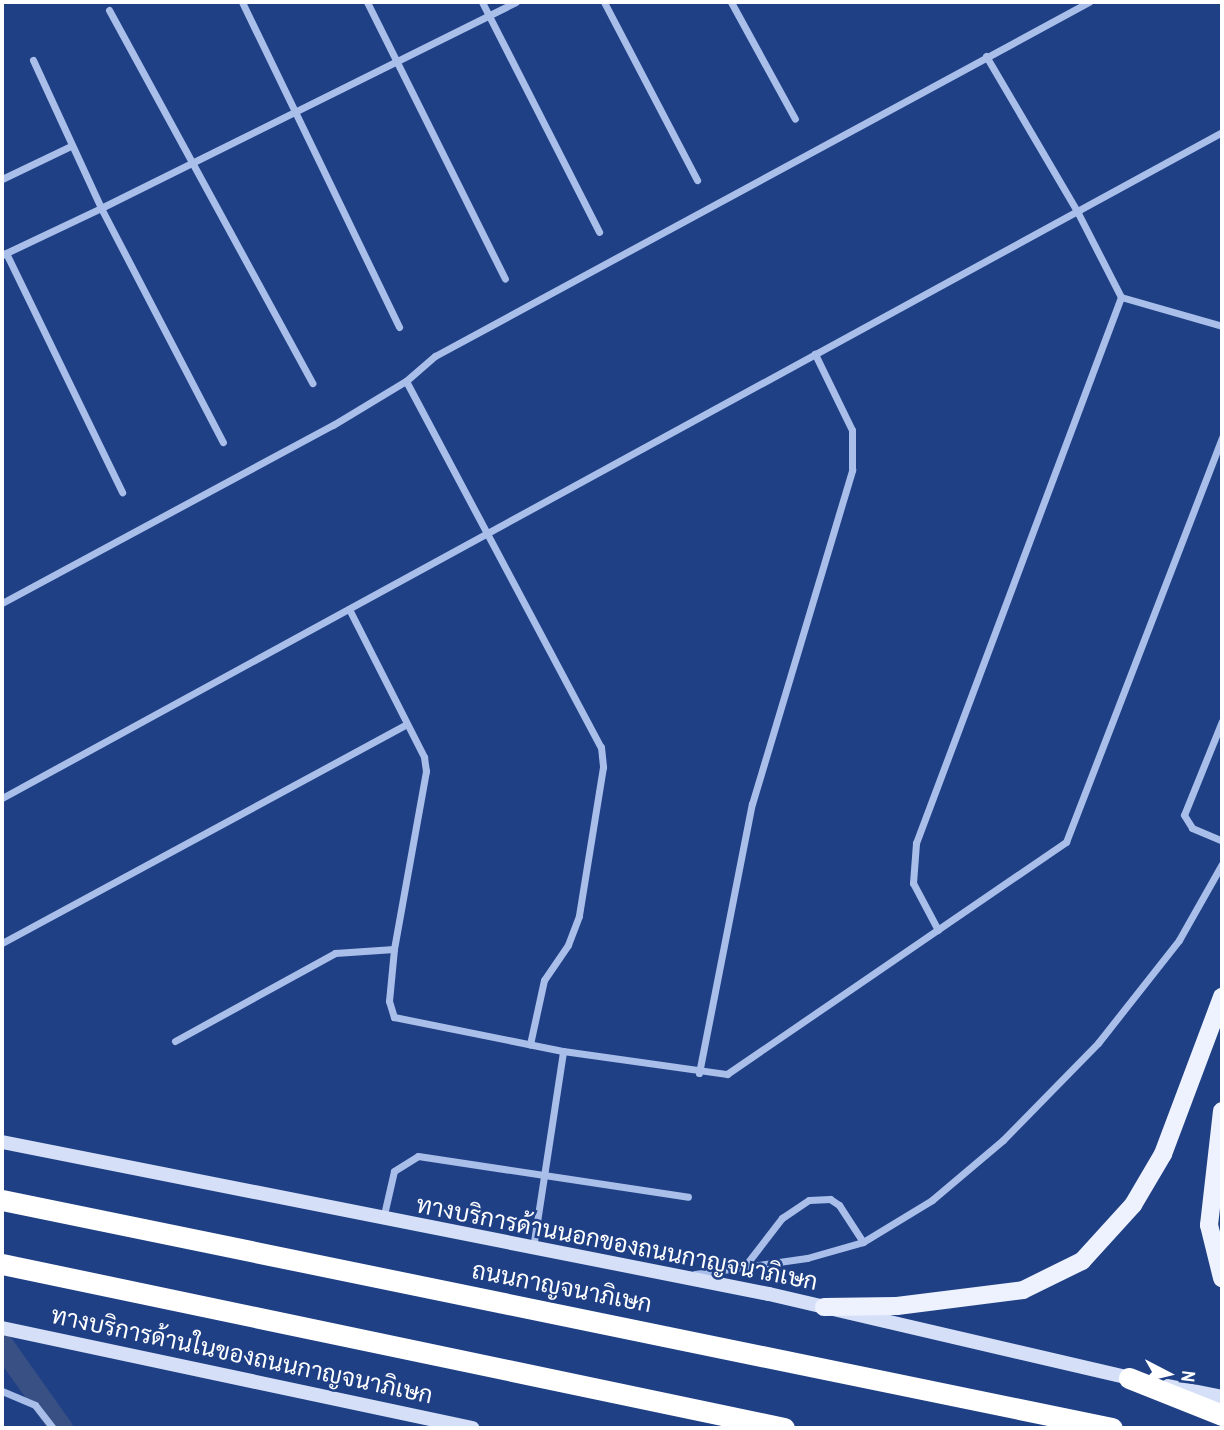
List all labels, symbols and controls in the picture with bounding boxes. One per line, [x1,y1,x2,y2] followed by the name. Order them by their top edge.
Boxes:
[414,1190,820,1296] street label: ทางบริการด้านนอกของถนนกาญจนาภิเษก
[470,1255,654,1319] street label: ถนนกาญจนาภิเษก
[48,1300,436,1410] street label: ทางบริการด้านในของถนนกาญจนาภิเษก
[1133,1339,1203,1409] north arrow
[1175,1369,1202,1384] text: N

